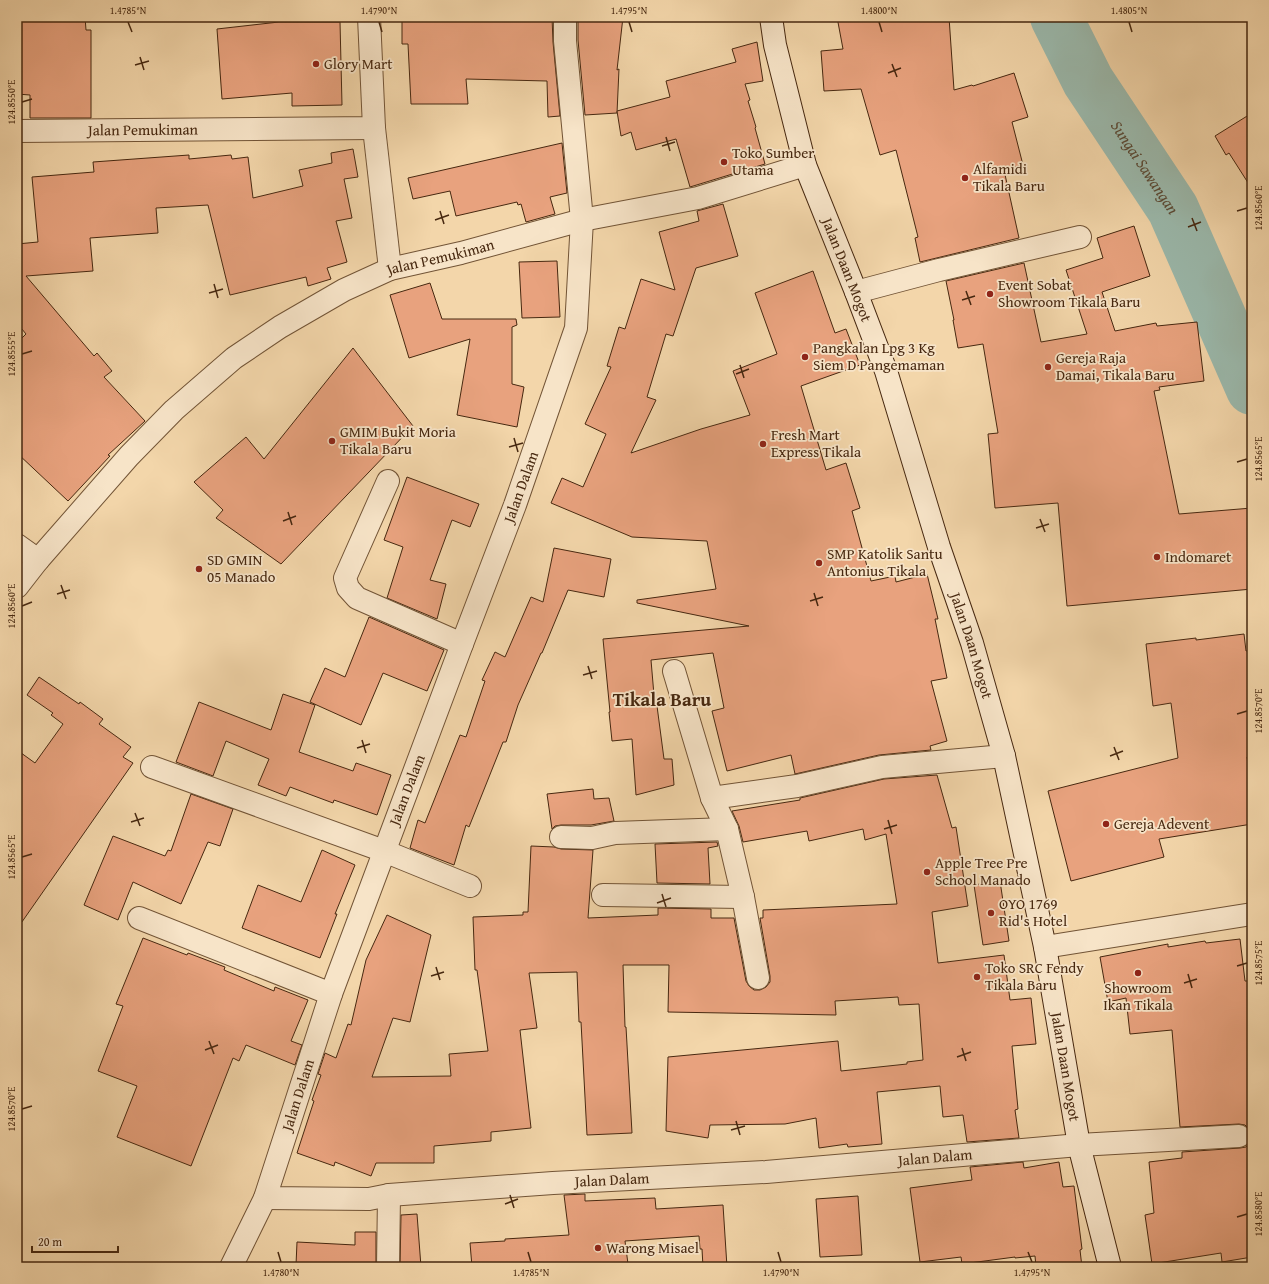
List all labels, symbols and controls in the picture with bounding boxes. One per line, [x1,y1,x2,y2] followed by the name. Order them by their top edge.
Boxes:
[110,3,147,18] text: 1.4785°N
[361,3,398,18] text: 1.4790°N
[611,3,648,18] text: 1.4795°N
[861,3,898,18] text: 1.4800°N
[1111,3,1148,18] text: 1.4805°N
[324,53,393,74] place label: Glory Mart
[311,59,321,69] marker: Glory Mart
[4,80,19,124] text: 124.8550°E
[1105,115,1185,219] water label: Sungai Sawangan
[86,118,199,140] street label: Jalan Pemukiman
[732,142,814,180] place label: Toko Sumber Utama
[719,157,729,167] marker: Toko Sumber Utama
[973,158,1046,196] place label: Alfamidi Tikala Baru
[960,173,970,183] marker: Alfamidi Tikala Baru
[1251,186,1266,230] text: 124.8560°E
[817,213,878,326] street label: Jalan Daan Mogot
[381,233,497,280] street label: Jalan Pemukiman
[998,274,1141,312] place label: Event Sobat Showroom Tikala Baru
[985,289,995,299] marker: Event Sobat Showroom Tikala Baru
[4,332,19,376] text: 124.8555°E
[813,337,945,375] place label: Pangkalan Lpg 3 Kg Siem D Pangemaman
[1056,347,1175,385] place label: Gereja Raja Damai, Tikala Baru
[800,352,810,362] marker: Pangkalan Lpg 3 Kg Siem D Pangemaman
[1043,362,1053,372] marker: Gereja Raja Damai, Tikala Baru
[340,421,456,459] place label: GMIM Bukit Moria Tikala Baru
[771,424,861,462] place label: Fresh Mart Express Tikala
[327,436,337,446] marker: GMIM Bukit Moria Tikala Baru
[1251,437,1266,481] text: 124.8565°E
[758,439,768,449] marker: Fresh Mart Express Tikala
[497,447,543,527] street label: Jalan Dalam
[827,543,943,581] place label: SMP Katolik Santu Antonius Tikala
[1165,546,1232,567] place label: Indomaret
[207,549,276,587] place label: SD GMIN 05 Manado
[1152,552,1162,562] marker: Indomaret
[814,558,824,568] marker: SMP Katolik Santu Antonius Tikala
[194,564,204,574] marker: SD GMIN 05 Manado
[4,584,19,628] text: 124.8560°E
[945,588,998,702] street label: Jalan Daan Mogot
[613,685,711,713] district label: Tikala Baru
[1251,689,1266,733] text: 124.8570°E
[383,751,430,830] street label: Jalan Dalam
[1114,813,1210,834] place label: Gereja Adevent
[1101,819,1111,829] marker: Gereja Adevent
[4,835,19,879] text: 124.8565°E
[935,852,1031,890] place label: Apple Tree Pre School Manado
[922,867,932,877] marker: Apple Tree Pre School Manado
[999,893,1067,931] place label: OYO 1769 Rid's Hotel
[986,908,996,918] marker: OYO 1769 Rid's Hotel
[1251,941,1266,985] text: 124.8575°E
[985,957,1084,995] place label: Toko SRC Fendy Tikala Baru
[1133,968,1143,978] marker: Showroom Ikan Tikala
[972,972,982,982] marker: Toko SRC Fendy Tikala Baru
[1103,977,1173,1015] place label: Showroom Ikan Tikala
[1046,1009,1086,1124] street label: Jalan Daan Mogot
[275,1055,319,1135] street label: Jalan Dalam
[4,1087,19,1131] text: 124.8570°E
[895,1143,974,1171] street label: Jalan Dalam
[572,1167,651,1192] street label: Jalan Dalam
[1251,1192,1266,1236] text: 124.8580°E
[32,1228,118,1254] scale bar
[38,1233,62,1250] text: 20 m
[606,1237,699,1258] place label: Warong Misael
[593,1243,603,1253] marker: Warong Misael
[263,1265,300,1280] text: 1.4780°N
[513,1265,550,1280] text: 1.4785°N
[763,1265,800,1280] text: 1.4790°N
[1014,1265,1051,1280] text: 1.4795°N

